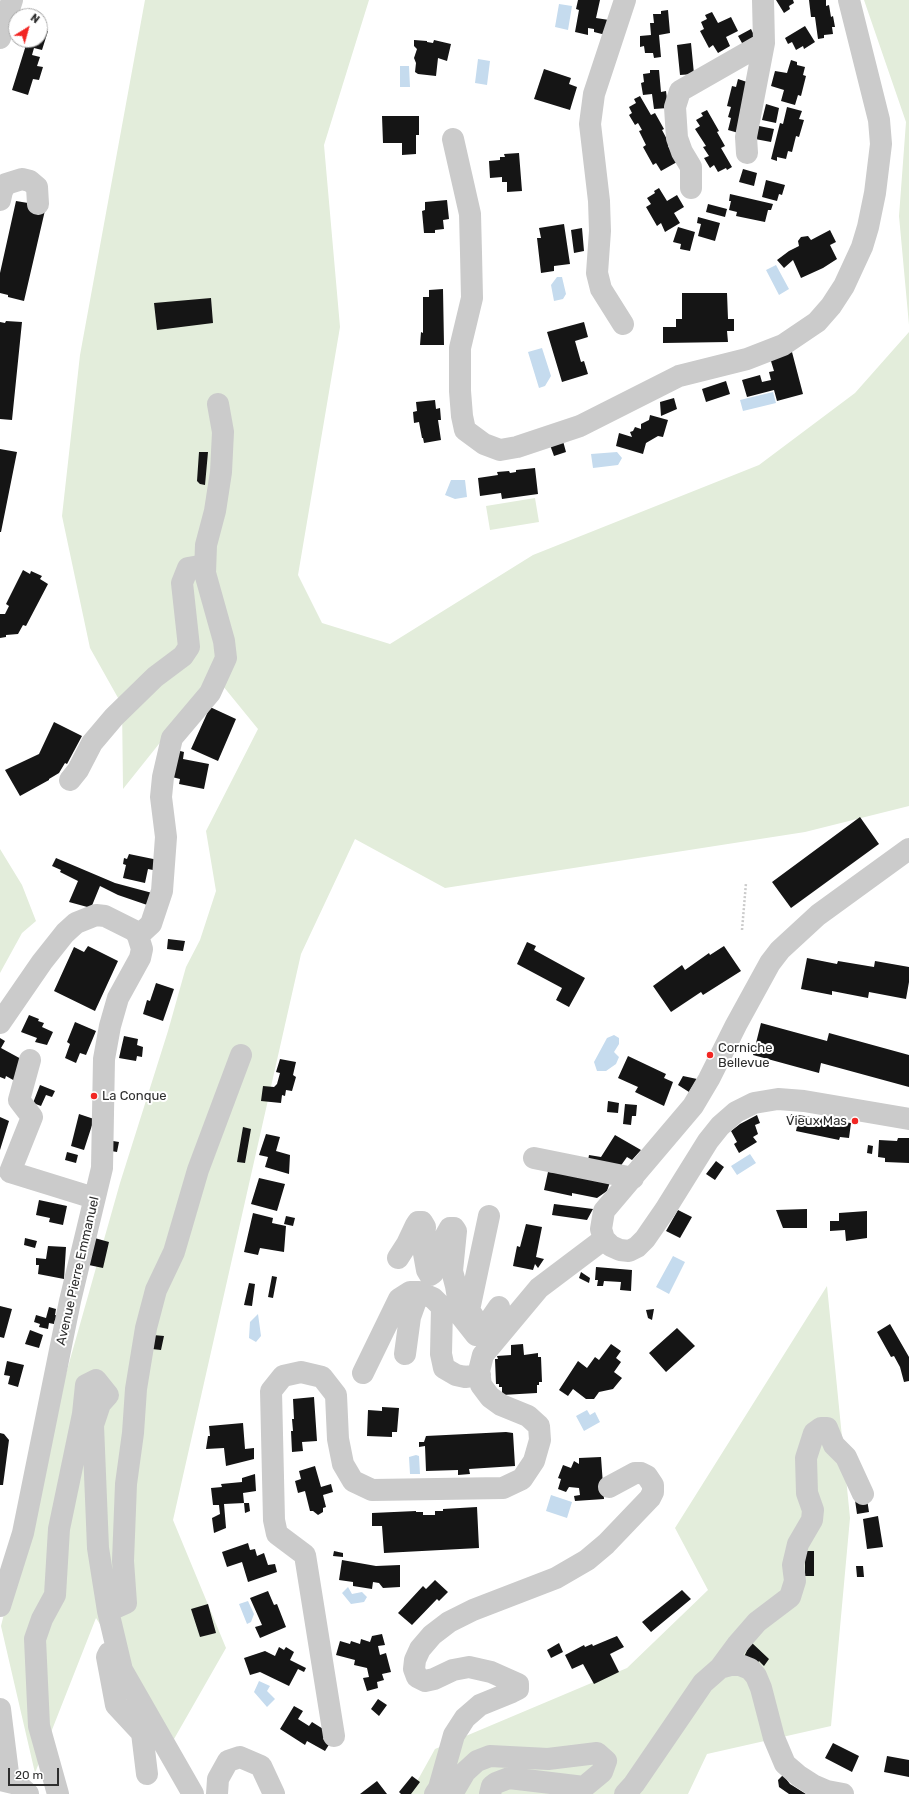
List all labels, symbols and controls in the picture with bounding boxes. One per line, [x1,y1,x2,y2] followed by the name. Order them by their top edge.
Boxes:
[8,8,48,48] north arrow
[28,11,42,26] text: N
[718,1040,772,1071] place label: Corniche Bellevue
[705,1050,715,1060] marker: Corniche Bellevue
[102,1088,167,1104] place label: La Conque
[89,1091,99,1101] marker: La Conque
[786,1113,847,1129] place label: Vieux Mas
[850,1116,860,1126] marker: Vieux Mas
[53,1195,103,1347] street label: Avenue Pierre Emmanuel
[10,1760,61,1786] scale bar
[15,1768,43,1782] text: 20 m

